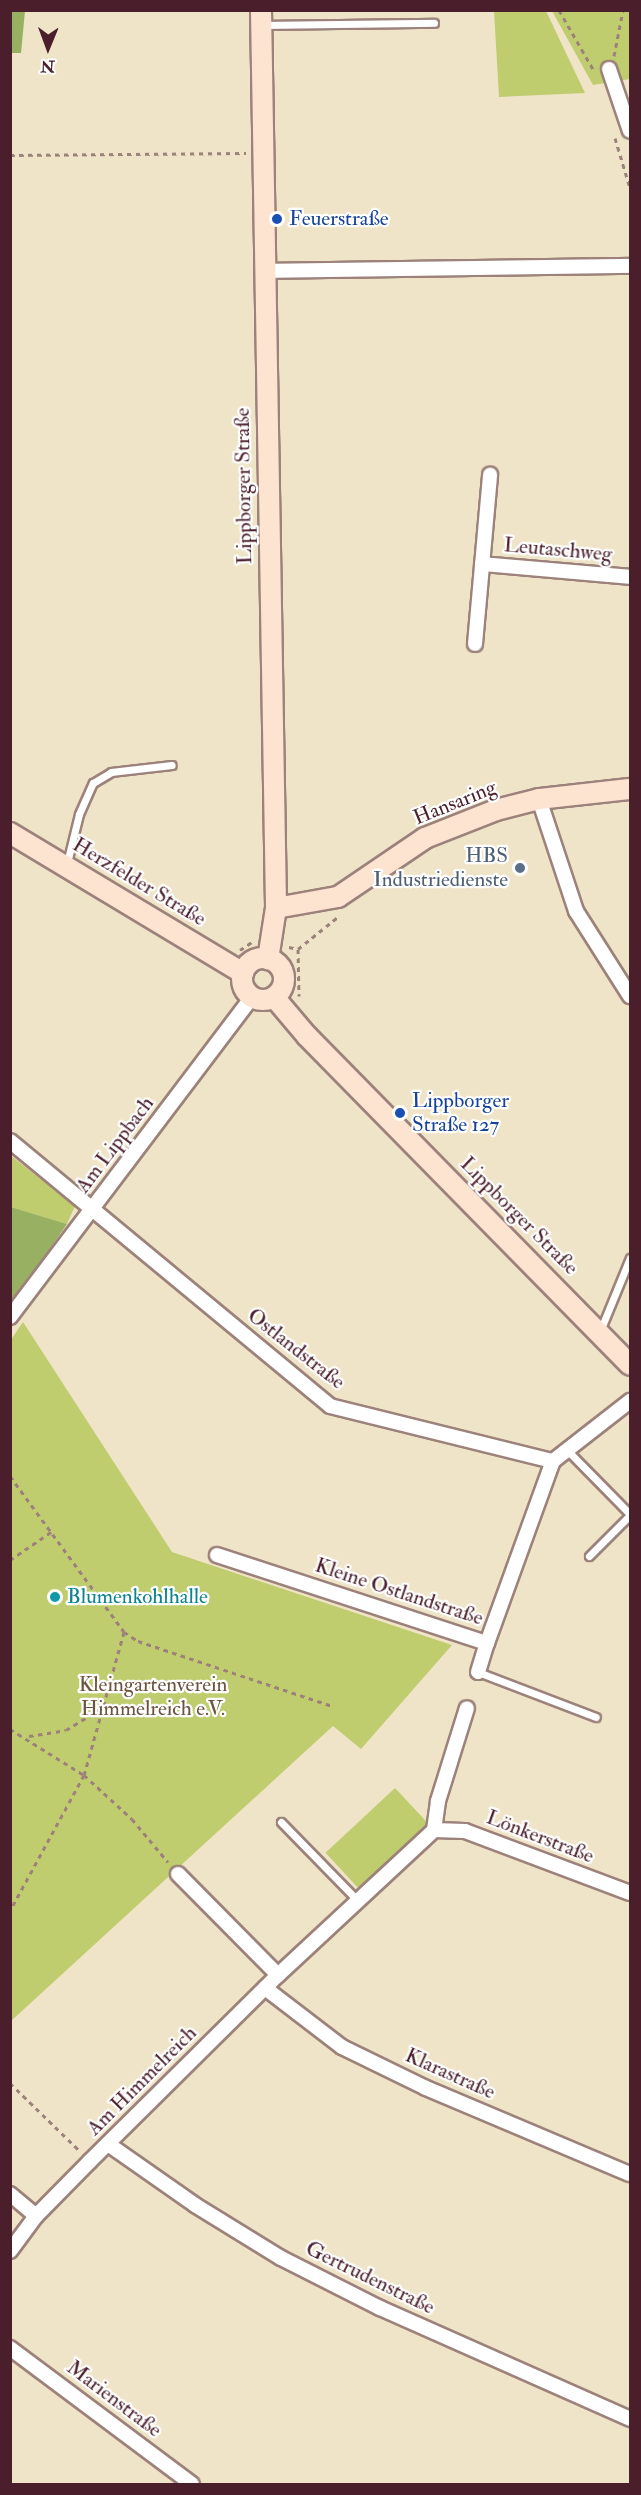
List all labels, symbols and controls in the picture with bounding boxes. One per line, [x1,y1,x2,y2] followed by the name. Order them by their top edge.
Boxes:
[18,18,78,78] north arrow
[40,56,55,76] text: N
[289,206,388,232] place label: Feuerstraße
[270,212,284,226] marker: Feuerstraße
[230,408,258,564] street label: Lippborger Straße
[503,533,613,567] street label: Leutaschweg
[410,775,500,831] street label: Hansaring
[68,832,210,932] street label: Herzfelder Straße
[373,843,508,893] place label: HBS Industriedienste
[513,861,527,875] marker: HBS Industriedienste
[412,1088,509,1138] place label: Lippborger Straße 127
[71,1092,159,1198] street label: Am Lippbach
[393,1106,407,1120] marker: Lippborger Straße 127
[455,1152,583,1280] street label: Lippborger Straße
[242,1303,350,1395] street label: Ostlandstraße
[312,1553,486,1631] street label: Kleine Ostlandstraße
[67,1584,208,1610] place label: Blumenkohlhalle
[48,1590,62,1604] marker: Blumenkohlhalle
[79,1672,227,1722] park label: Kleingartenverein Himmelreich e.V.
[483,1805,597,1869] street label: Lönkerstraße
[82,2021,202,2141] street label: Am Himmelreich
[401,2043,499,2105] street label: Klarastraße
[301,2236,439,2320] street label: Gertrudenstraße
[62,2355,166,2443] street label: Marienstraße

